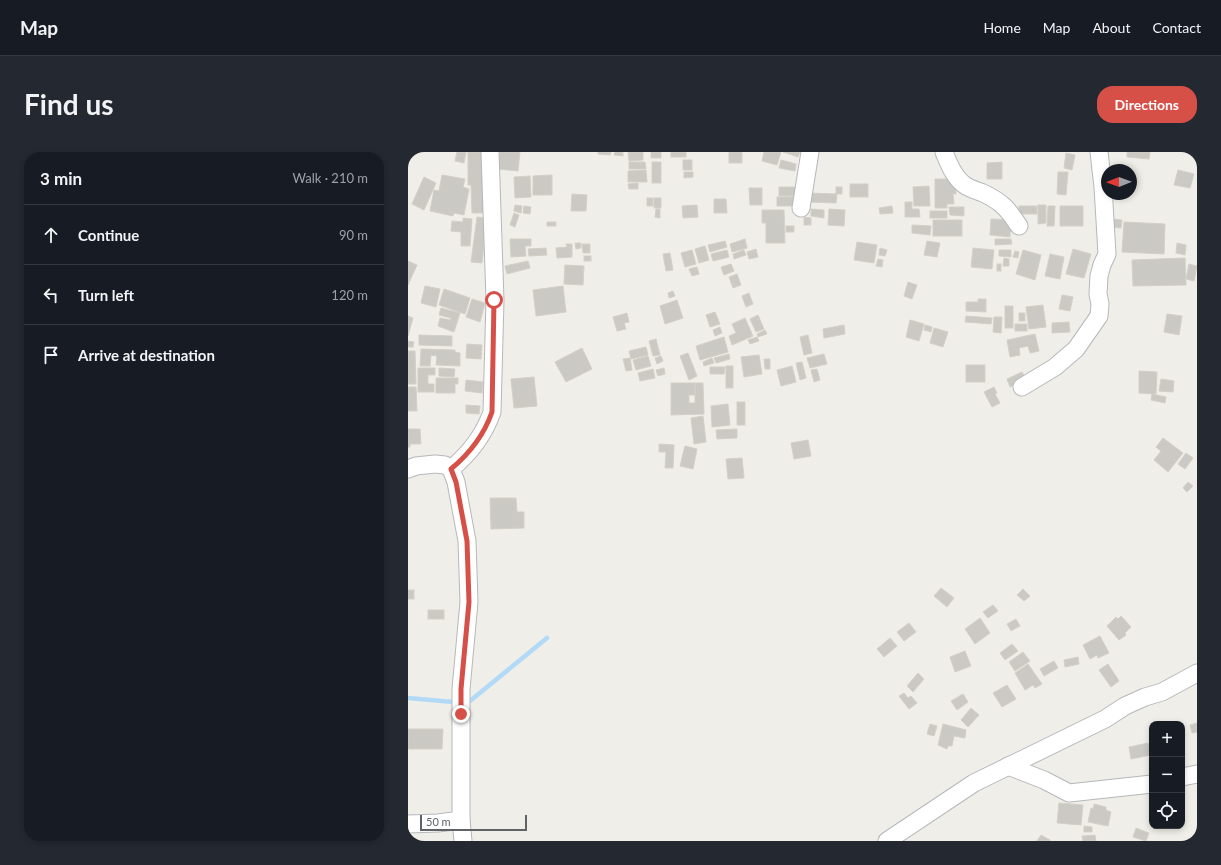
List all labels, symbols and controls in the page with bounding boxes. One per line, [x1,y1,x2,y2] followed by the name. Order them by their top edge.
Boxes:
[20,16,58,39] text: Map
[983,19,1021,36] text: Home
[1043,19,1070,36] text: Map
[1092,19,1130,36] text: About
[1152,19,1201,36] text: Contact
[1097,86,1197,123] button: Directions
[24,87,114,121] text: Find us
[1101,164,1137,200] north arrow
[40,168,82,189] text: 3 min
[292,170,368,186] text: Walk · 210 m
[40,224,62,246] icon: ahead
[78,226,139,244] text: Continue
[339,227,368,243] text: 90 m
[40,284,62,306] icon: left
[78,286,134,304] text: Turn left
[331,287,368,303] text: 120 m
[485,291,503,309] route start
[40,344,62,366] icon: arrive
[78,346,215,364] text: Arrive at destination
[452,705,470,723] route end
[1149,721,1185,829] map controls
[1149,721,1185,757] button: +
[1149,757,1185,793] button: −
[1149,793,1185,829] button: locate
[420,813,527,832] scale bar
[426,815,451,828] text: 50 m

